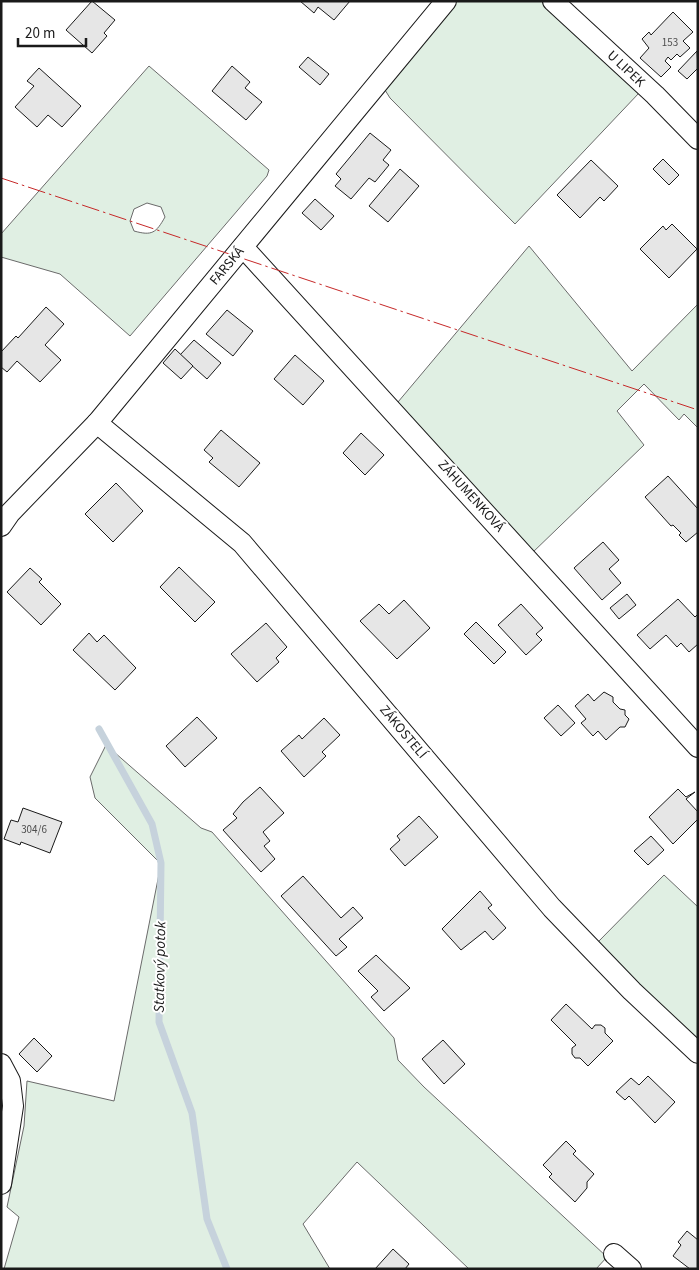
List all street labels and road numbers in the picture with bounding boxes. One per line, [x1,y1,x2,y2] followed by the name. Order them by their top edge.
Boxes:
[602,46,650,93] street label: U LIPEK
[205,242,249,290] street label: FARSKÁ
[433,455,509,537] street label: ZÁHUMENKOVÁ
[375,701,432,764] street label: ZÁKOSTELÍ

